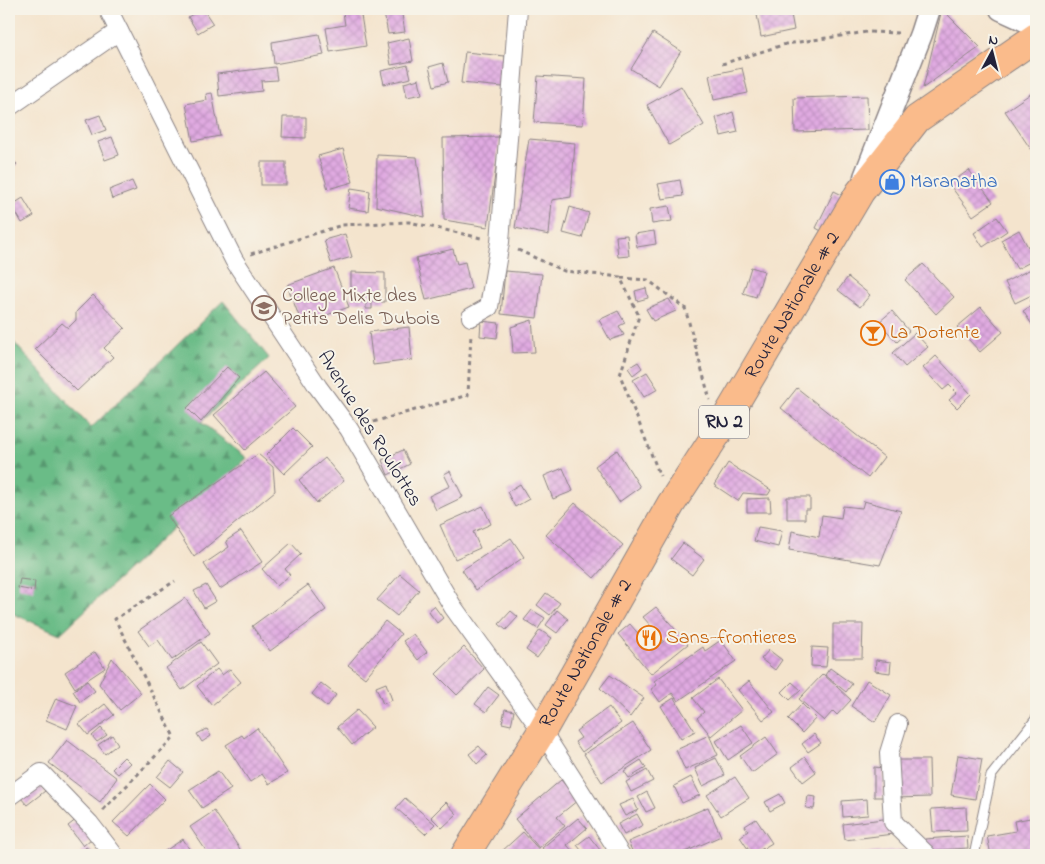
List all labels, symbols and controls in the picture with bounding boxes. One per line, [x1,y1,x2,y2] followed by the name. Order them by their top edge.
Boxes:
[968,28,1018,78] north arrow
[987,30,999,52] text: N
[910,168,998,197] place label: Maranatha
[879,169,905,195] shop icon: Maranatha
[738,226,848,385] street label: Route Nationale # 2
[282,282,440,334] place label: College Mixte des Petits Delis Dubois
[251,295,277,321] school or university icon: College Mixte des Petits Delis Dubois
[890,319,980,348] place label: La Dotente
[860,320,886,346] bar icon: La Dotente
[309,345,429,513] street label: Avenue des Roulottes
[699,406,749,438] road number: RN 2
[532,574,640,733] street label: Route Nationale # 2
[666,624,797,653] place label: Sans-frontieres
[636,625,662,651] restaurant icon: Sans-frontieres

